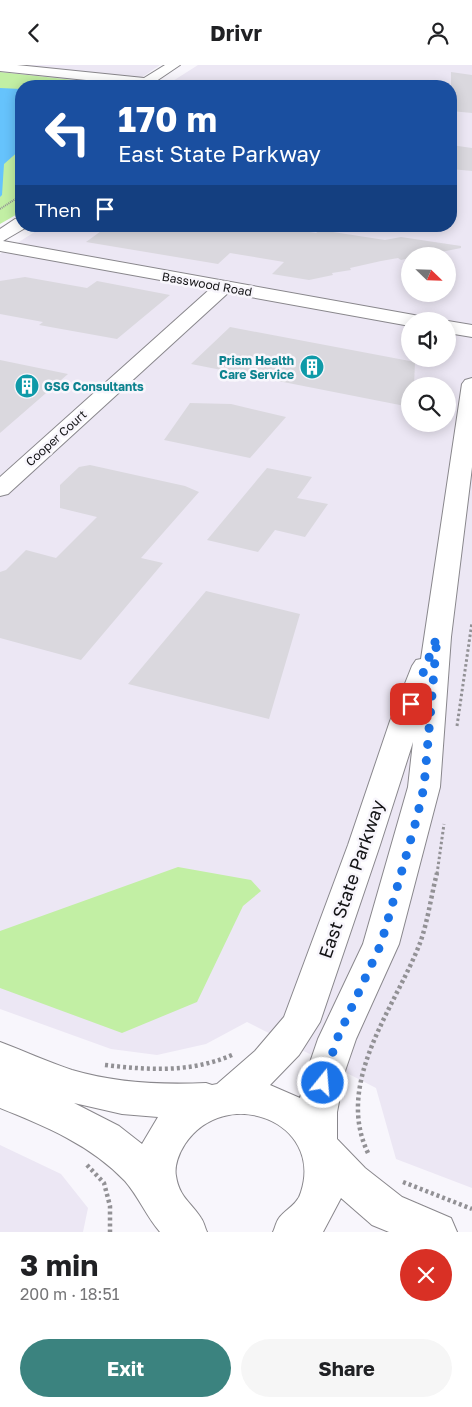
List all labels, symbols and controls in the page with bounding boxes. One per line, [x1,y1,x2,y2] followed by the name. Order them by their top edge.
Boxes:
[20,19,48,47] icon: back
[210,19,262,46] text: Drivr
[424,19,452,47] icon: person
[118,98,217,140] text: 170 m
[35,100,100,165] icon: left
[118,140,321,167] text: East State Parkway
[91,195,119,223] icon: arrive
[35,198,81,221] text: Then
[401,247,456,303] north arrow
[401,247,456,432] map controls
[161,269,253,299] street label: Basswood Road
[401,312,456,367] button: sound
[219,353,294,382] place label: Prism Health Care Service
[299,354,325,380] building icon: Prism Health Care Service
[14,373,40,399] building icon: GSG Consultants
[401,377,456,432] button: search
[44,379,144,394] place label: GSG Consultants
[22,407,90,469] street label: Cooper Court
[390,683,432,725] pin
[397,690,425,718] icon: arrive
[314,797,388,961] street label: East State Parkway
[296,1056,348,1108] position arrow
[20,1247,98,1283] text: 3 min
[400,1249,452,1301] button: close
[20,1284,119,1304] text: 200 m · 18:51
[20,1339,231,1397] button: Exit
[241,1339,452,1397] button: Share

